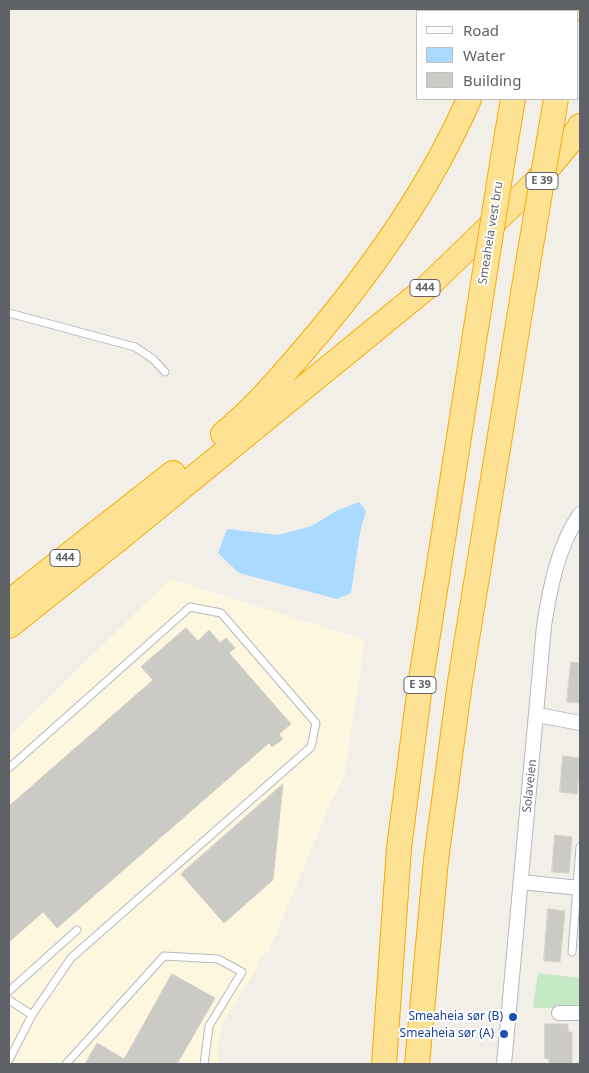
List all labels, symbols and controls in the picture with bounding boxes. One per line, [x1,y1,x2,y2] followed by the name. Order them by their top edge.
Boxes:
[416,10,579,100] legend
[463,20,499,40] text: Road
[463,45,505,65] text: Water
[463,70,521,90] text: Building
[526,172,558,190] road number: E 39
[476,180,506,286] street label: Smeaheia vest bru
[410,280,440,296] road number: 444
[50,550,80,566] road number: 444
[404,676,436,694] road number: E 39
[520,758,540,814] street label: Solaveien
[408,1010,503,1024] place label: Smeaheia sør (B)
[507,1011,519,1023] marker: Smeaheia sør (B)
[400,1027,494,1041] place label: Smeaheia sør (A)
[498,1028,510,1040] marker: Smeaheia sør (A)

